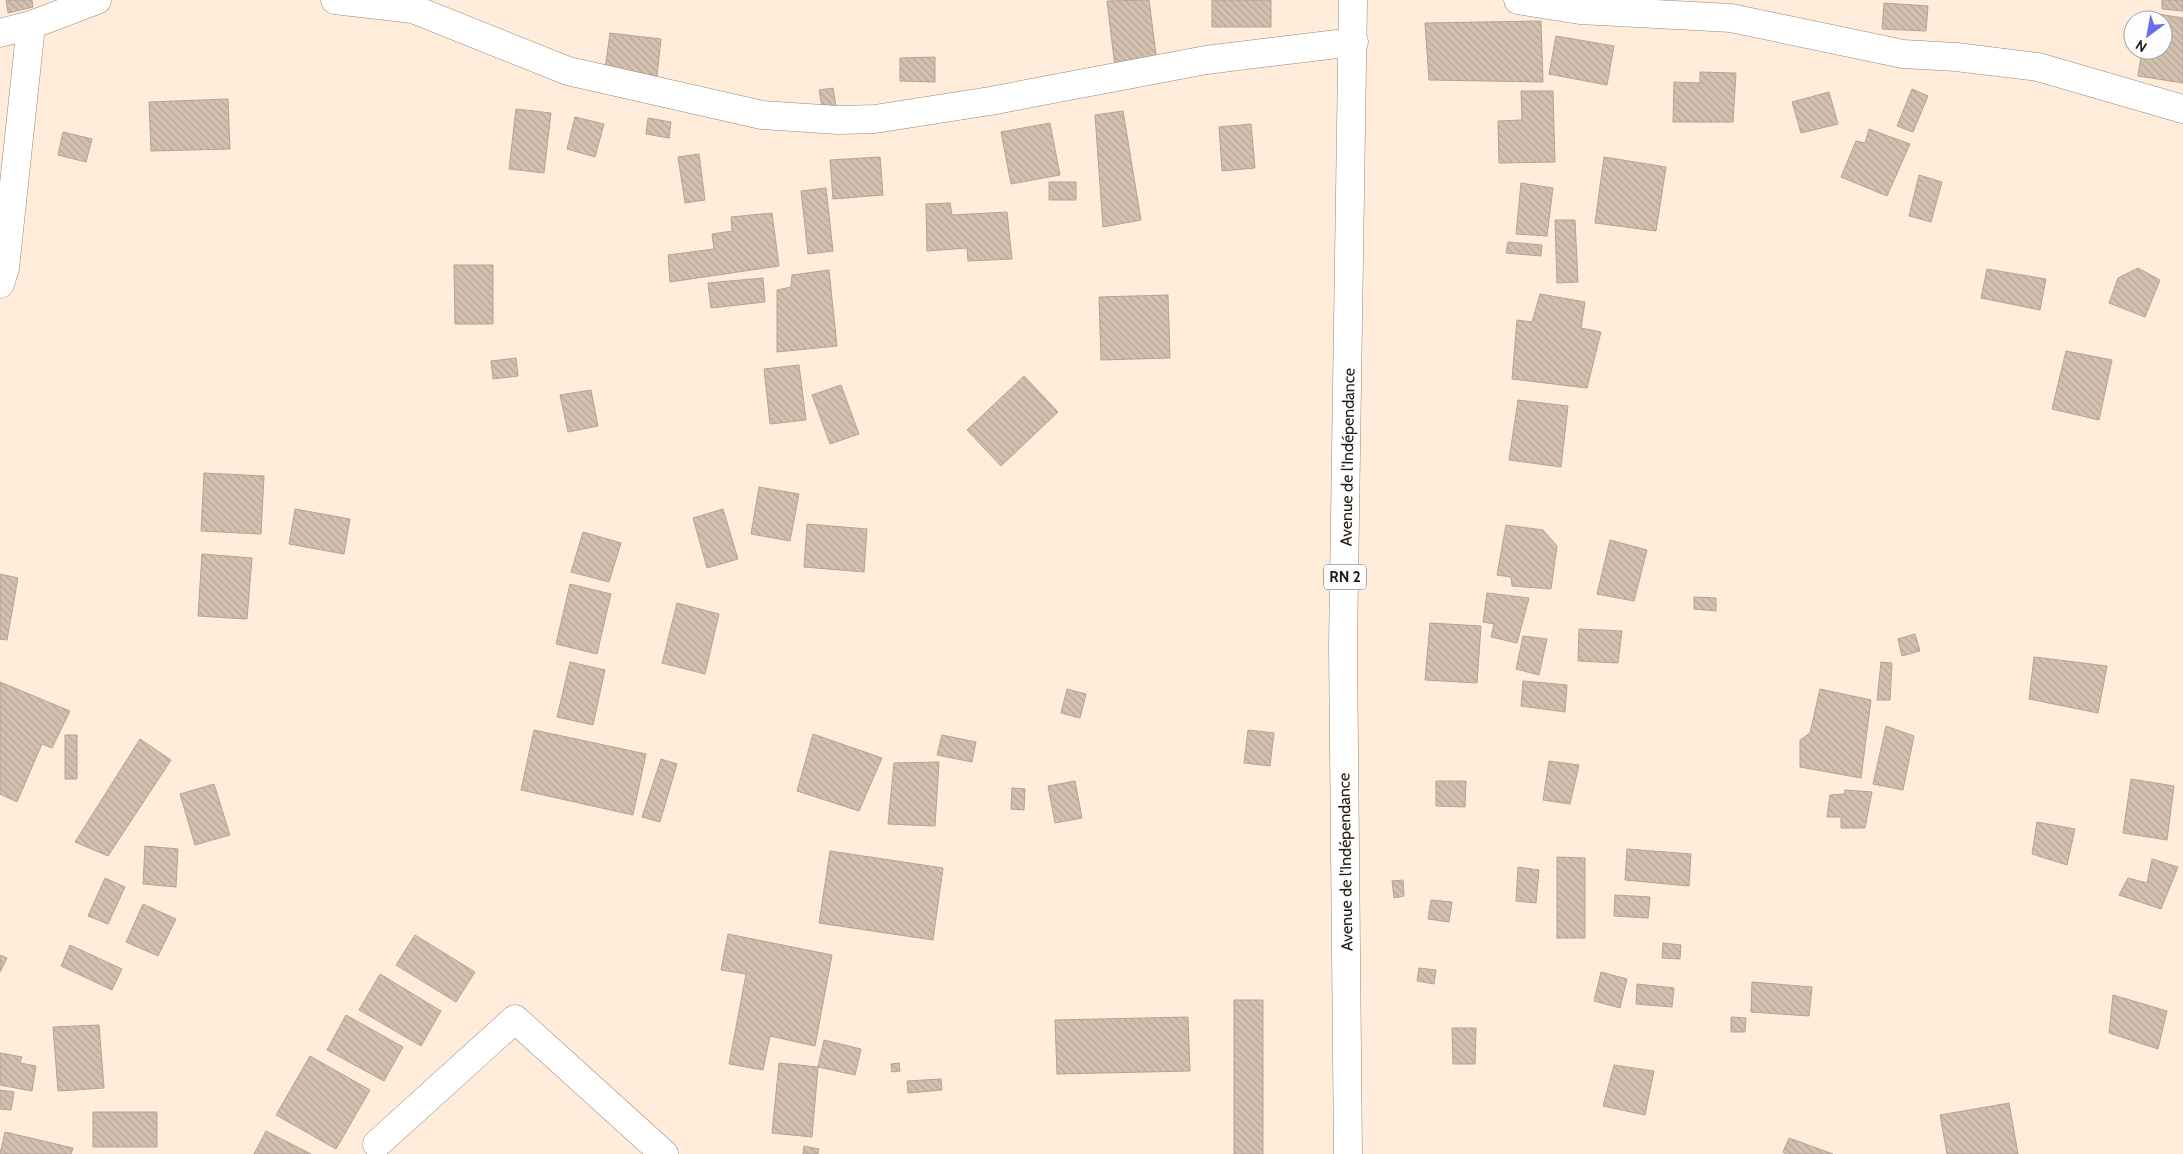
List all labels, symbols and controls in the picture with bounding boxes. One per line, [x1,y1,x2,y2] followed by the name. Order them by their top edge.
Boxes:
[2123,10,2173,60] north arrow
[2132,36,2150,56] text: N
[1336,368,1359,546] street label: Avenue de l'Indépendance
[1324,564,1366,590] road number: RN 2
[1334,773,1357,951] street label: Avenue de l'Indépendance

